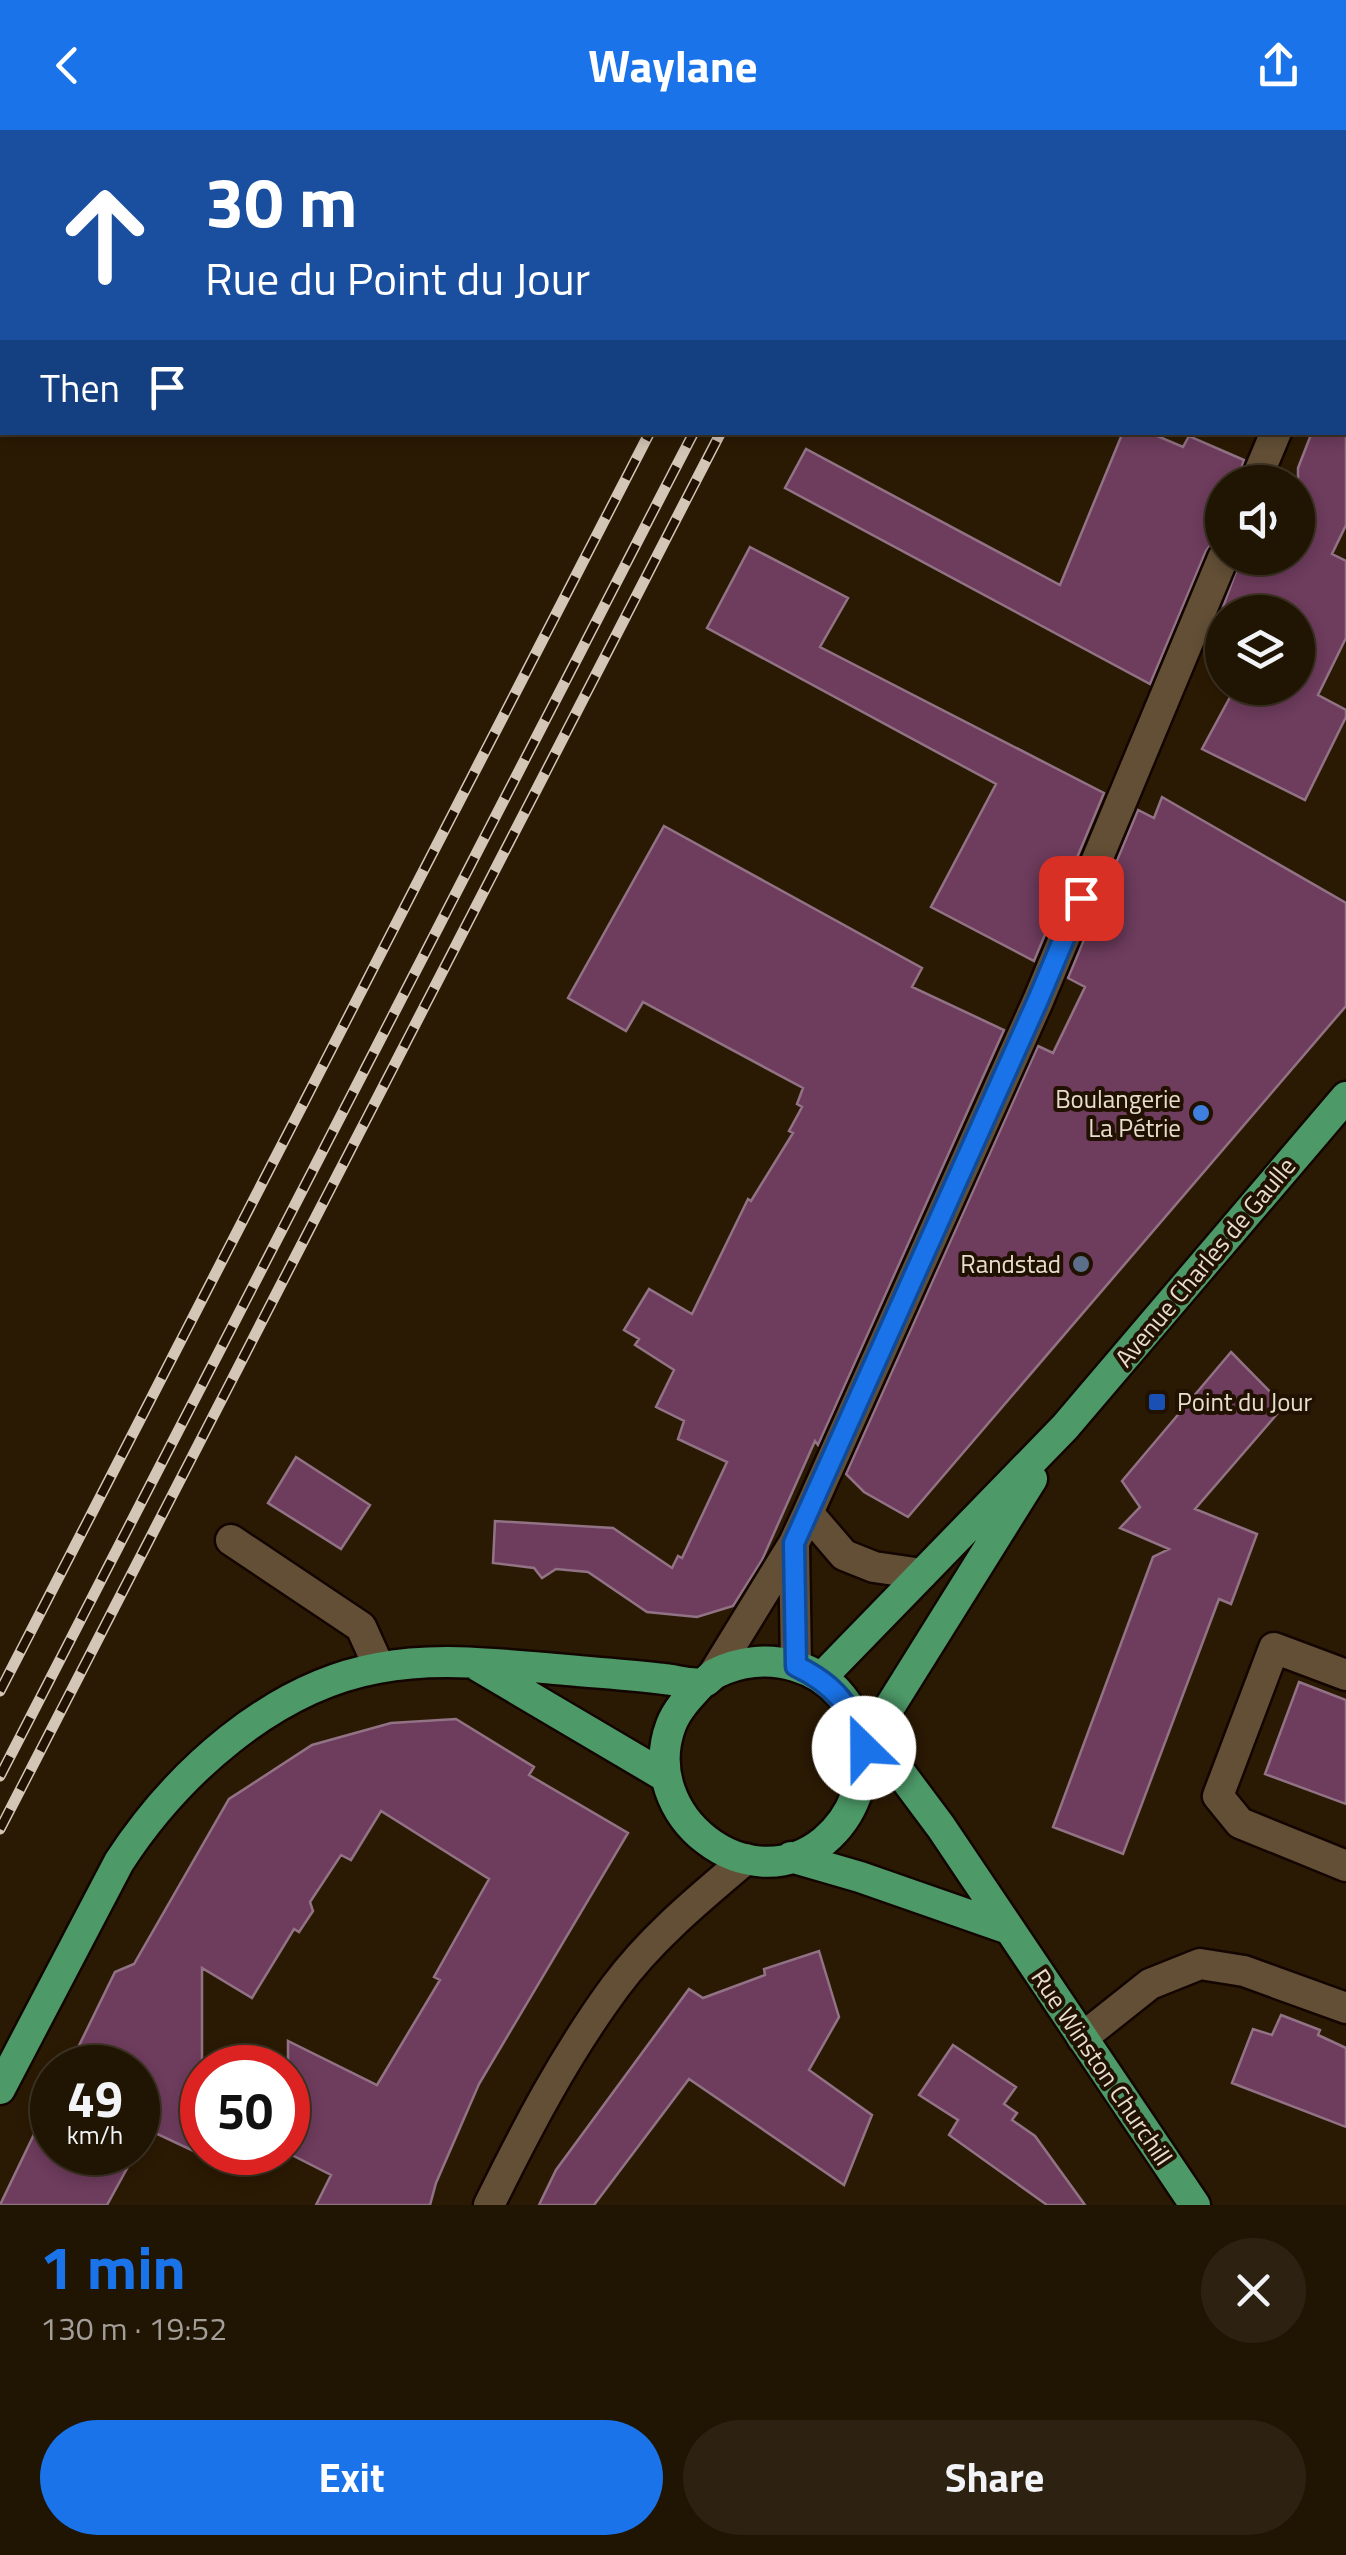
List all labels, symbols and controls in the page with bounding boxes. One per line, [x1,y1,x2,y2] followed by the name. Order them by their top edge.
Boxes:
[588,31,758,99] text: Waylane
[40,38,95,93] icon: back
[1251,38,1306,93] icon: share
[205,148,358,254] text: 30 m
[40,170,170,300] icon: ahead
[205,244,590,312] text: Rue du Point du Jour
[40,359,120,417] text: Then
[140,360,195,415] icon: arrive
[1205,465,1315,705] map controls
[1205,465,1315,575] button: sound
[1205,595,1315,705] button: layers
[1039,856,1124,941] pin
[1054,871,1109,926] icon: arrive
[1055,1080,1181,1147] place label: Boulangerie La Pétrie
[1190,1102,1212,1124] marker: Boulangerie La Pétrie
[1106,1149,1304,1375] street label: Avenue Charles de Gaulle
[960,1245,1061,1283] place label: Randstad
[1070,1253,1092,1275] marker: Randstad
[1177,1383,1313,1421] place label: Point du Jour
[1146,1391,1168,1413] marker: Point du Jour
[812,1696,916,1800] position arrow
[1022,1961,1182,2173] street label: Rue Winston Churchill
[180,2045,310,2175] speed limit sign: 50
[67,2060,123,2136] text: 49
[67,2116,123,2154] text: km/h
[40,2221,186,2312] text: 1 min
[1201,2238,1306,2343] button: close
[40,2304,227,2352] text: 130 m · 19:52
[40,2420,663,2535] button: Exit
[683,2420,1306,2535] button: Share

